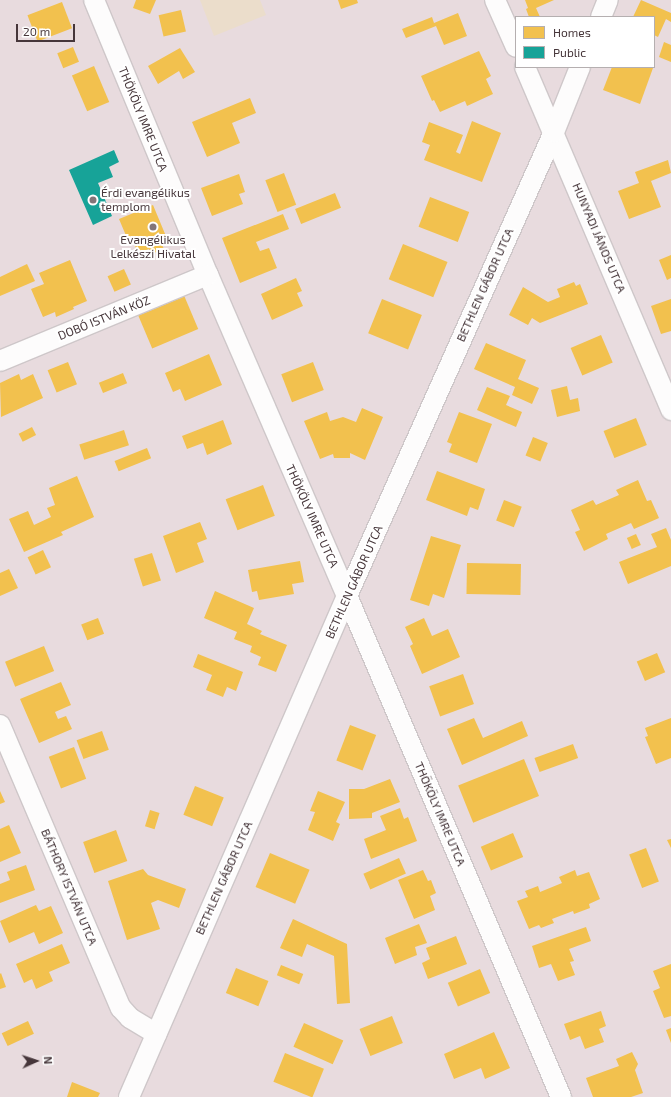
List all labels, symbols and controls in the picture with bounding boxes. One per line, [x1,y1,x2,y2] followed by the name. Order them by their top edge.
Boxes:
[18,16,77,42] scale bar
[515,16,655,68] legend
[23,24,50,38] text: 20 m
[553,25,591,39] text: Homes
[553,45,586,59] text: Public
[115,64,171,174] street label: THÖKÖLY IMRE UTCA
[569,181,629,295] street label: HUNYADI JÁNOS UTCA
[101,186,190,214] place label: Érdi evangélikus templom
[88,195,98,205] marker: Érdi evangélikus templom
[148,222,158,232] marker: Evangélikus Lelkészi Hivatal
[453,226,517,344] street label: BETHLEN GÁBOR UTCA
[111,233,195,261] place label: Evangélikus Lelkészi Hivatal
[56,293,152,343] street label: DOBÓ ISTVÁN KÖZ
[283,462,341,570] street label: THÖKÖLY IMRE UTCA
[322,523,386,641] street label: BETHLEN GÁBOR UTCA
[411,760,469,868] street label: THÖKÖLY IMRE UTCA
[192,819,256,937] street label: BETHLEN GÁBOR UTCA
[38,826,100,948] street label: BÁTHORY ISTVÁN UTCA
[16,1041,56,1081] north arrow
[42,1056,55,1065] text: N

